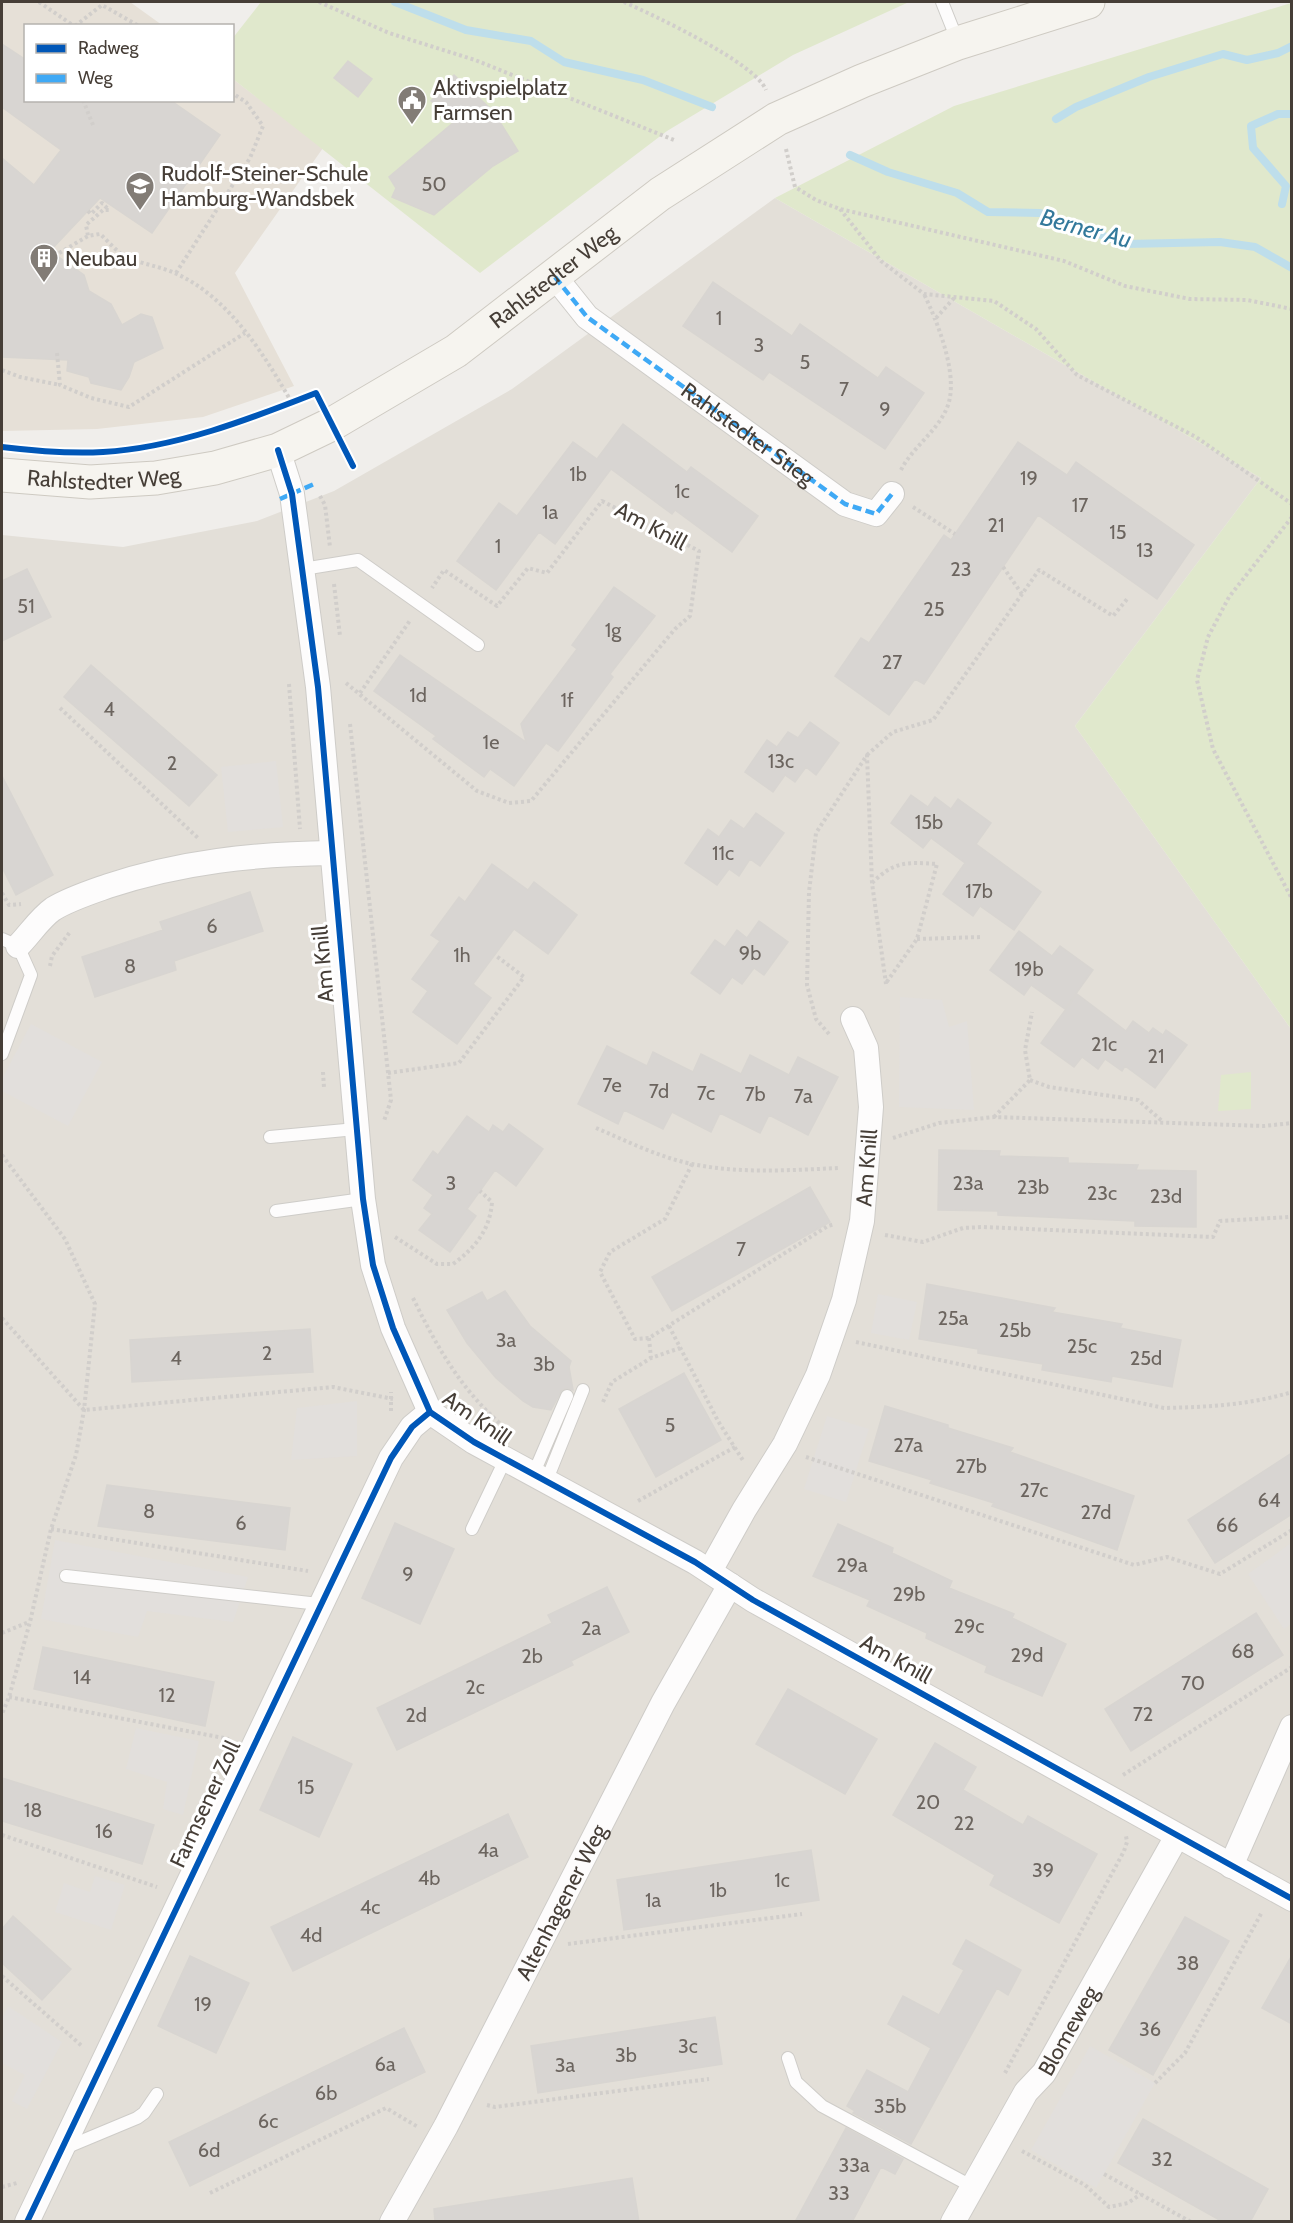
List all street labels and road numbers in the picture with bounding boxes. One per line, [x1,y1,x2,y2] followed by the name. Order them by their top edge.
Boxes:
[484,218,623,334] street label: Rahlstedter Weg
[676,376,821,492] street label: Rahlstedter Stieg
[26,460,183,496] street label: Rahlstedter Weg
[610,496,692,557] street label: Am Knill
[306,923,340,1004] street label: Am Knill
[850,1127,883,1207] street label: Am Knill
[437,1385,517,1452] street label: Am Knill
[856,1628,937,1690] street label: Am Knill
[164,1736,246,1872] street label: Farmsener Zoll
[510,1818,613,1985] street label: Altenhagener Weg
[1032,1980,1104,2080] street label: Blomeweg

